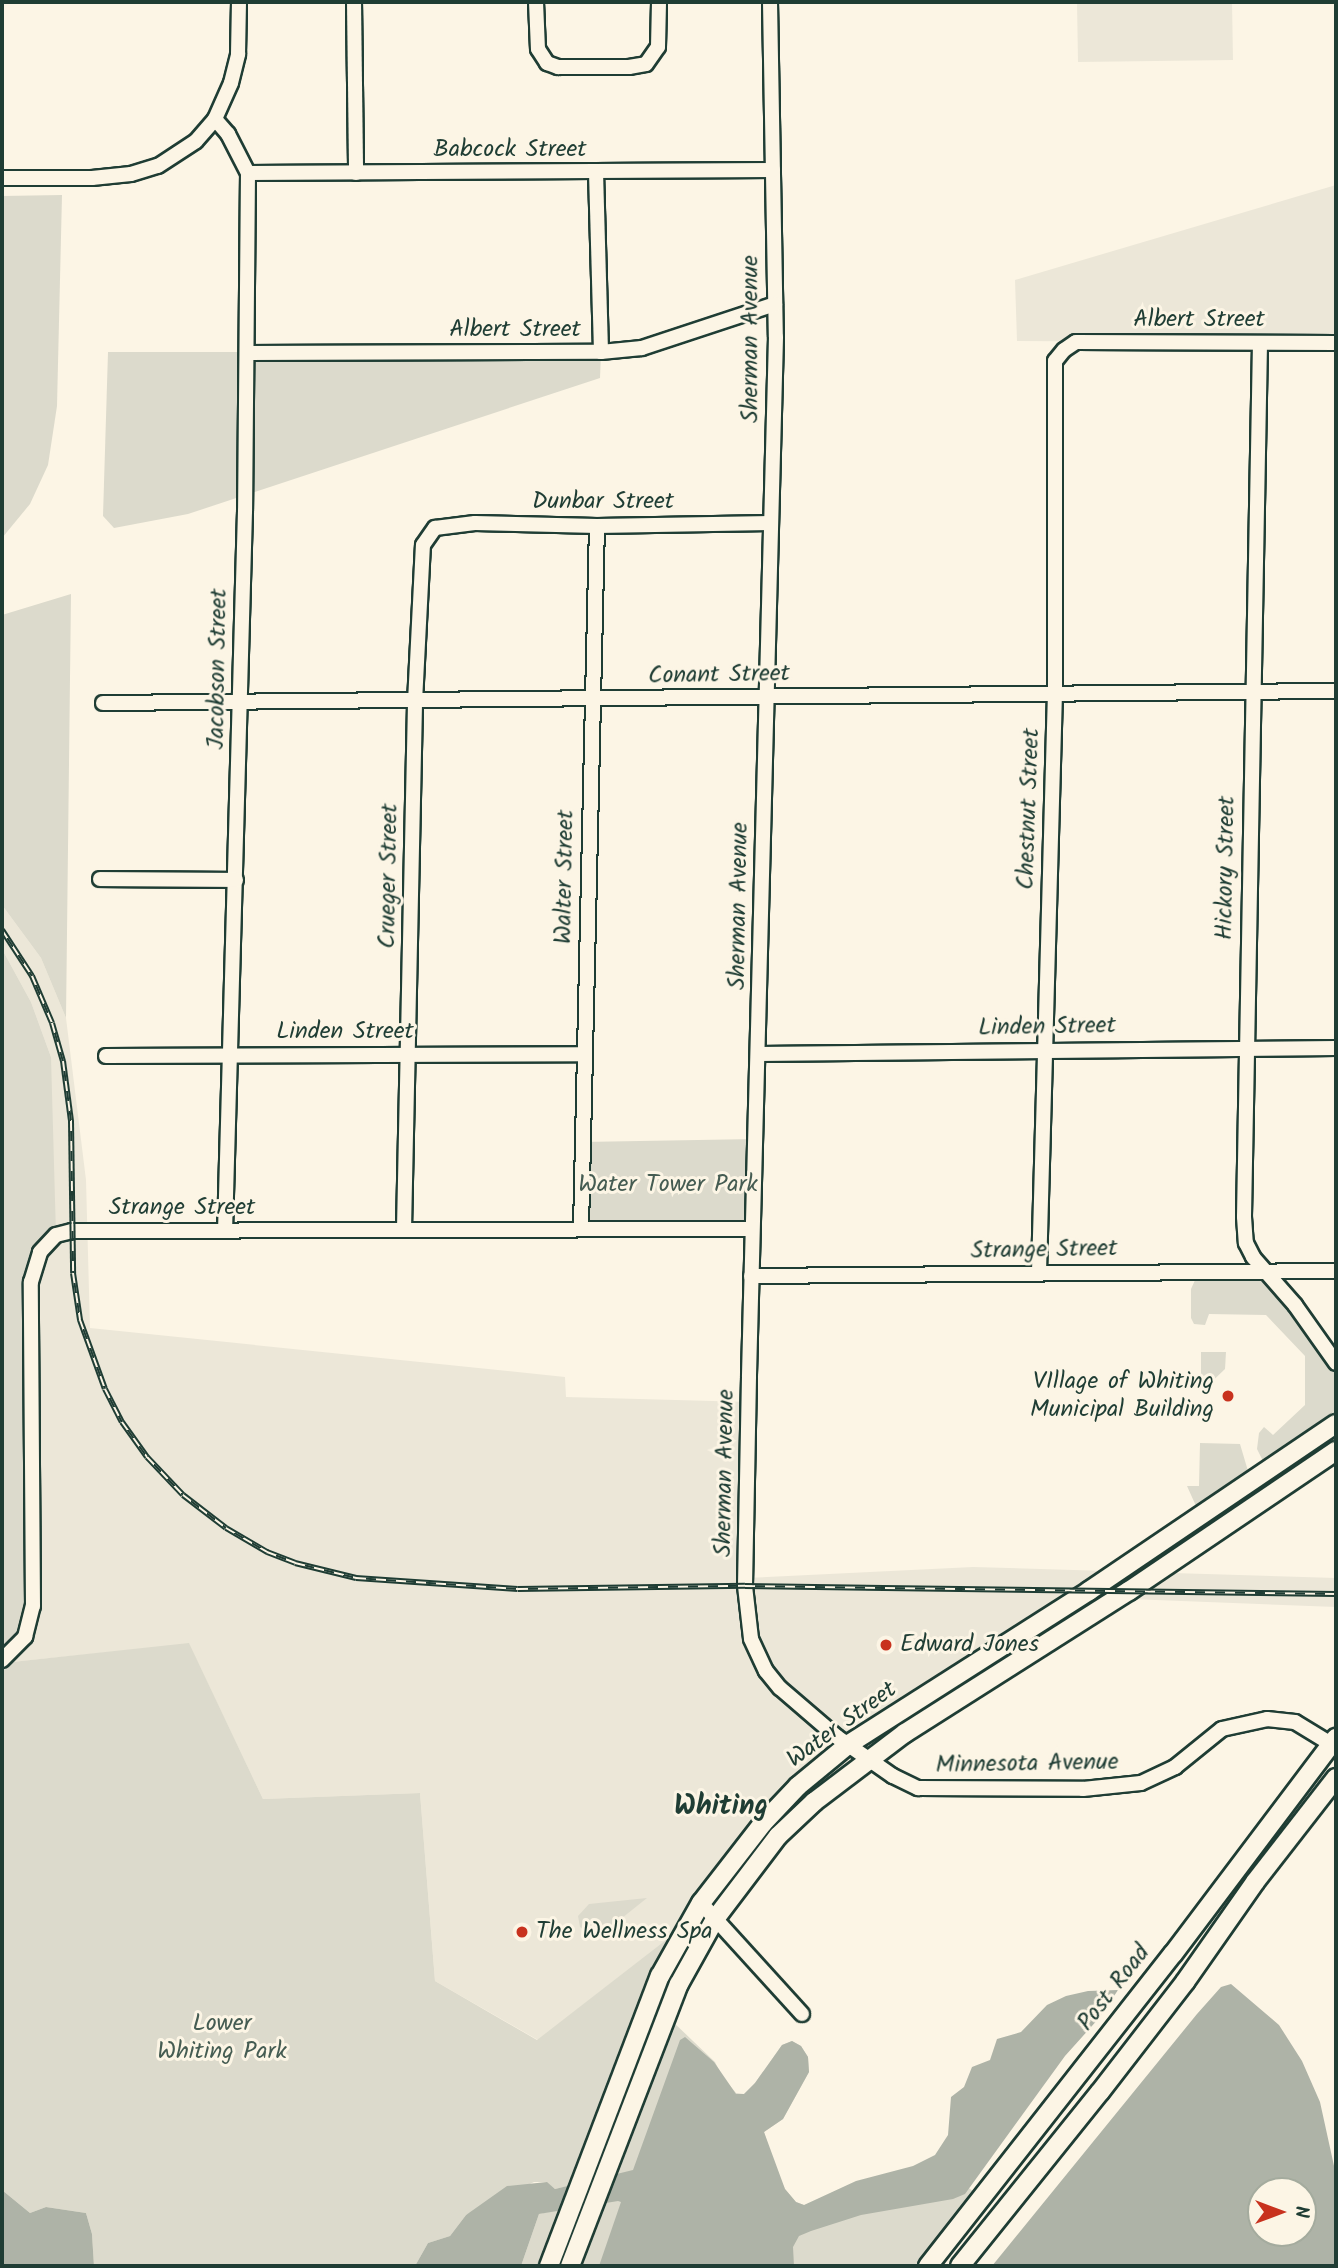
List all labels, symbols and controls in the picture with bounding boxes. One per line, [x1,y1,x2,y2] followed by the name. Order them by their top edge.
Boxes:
[433,136,587,164] street label: Babcock Street
[737,255,765,423] street label: Sherman Avenue
[1133,306,1265,334] street label: Albert Street
[449,316,581,344] street label: Albert Street
[532,488,674,516] street label: Dunbar Street
[202,588,234,750] street label: Jacobson Street
[648,659,790,691] street label: Conant Street
[1012,728,1046,890] street label: Chestnut Street
[1210,796,1242,940] street label: Hickory Street
[373,803,405,949] street label: Crueger Street
[549,810,581,944] street label: Walter Street
[723,822,755,990] street label: Sherman Avenue
[978,1011,1116,1043] street label: Linden Street
[276,1018,414,1046] street label: Linden Street
[578,1171,758,1199] park label: Water Tower Park
[109,1194,255,1222] street label: Strange Street
[970,1234,1118,1266] street label: Strange Street
[1030,1368,1214,1424] place label: VIllage of Whiting Municipal Building
[1220,1388,1236,1404] marker: VIllage of Whiting Municipal Building
[709,1389,741,1557] street label: Sherman Avenue
[900,1631,1039,1659] place label: Edward Jones
[878,1637,894,1653] marker: Edward Jones
[782,1676,902,1774] street label: Water Street
[935,1748,1119,1780] street label: Minnesota Avenue
[674,1790,768,1824] district label: Whiting
[536,1918,713,1946] place label: The Wellness Spa
[514,1924,530,1940] marker: The Wellness Spa
[1072,1939,1156,2037] street label: Post Road
[157,2010,287,2066] park label: Lower Whiting Park
[1247,2177,1317,2247] north arrow
[1286,2206,1316,2218] text: N

